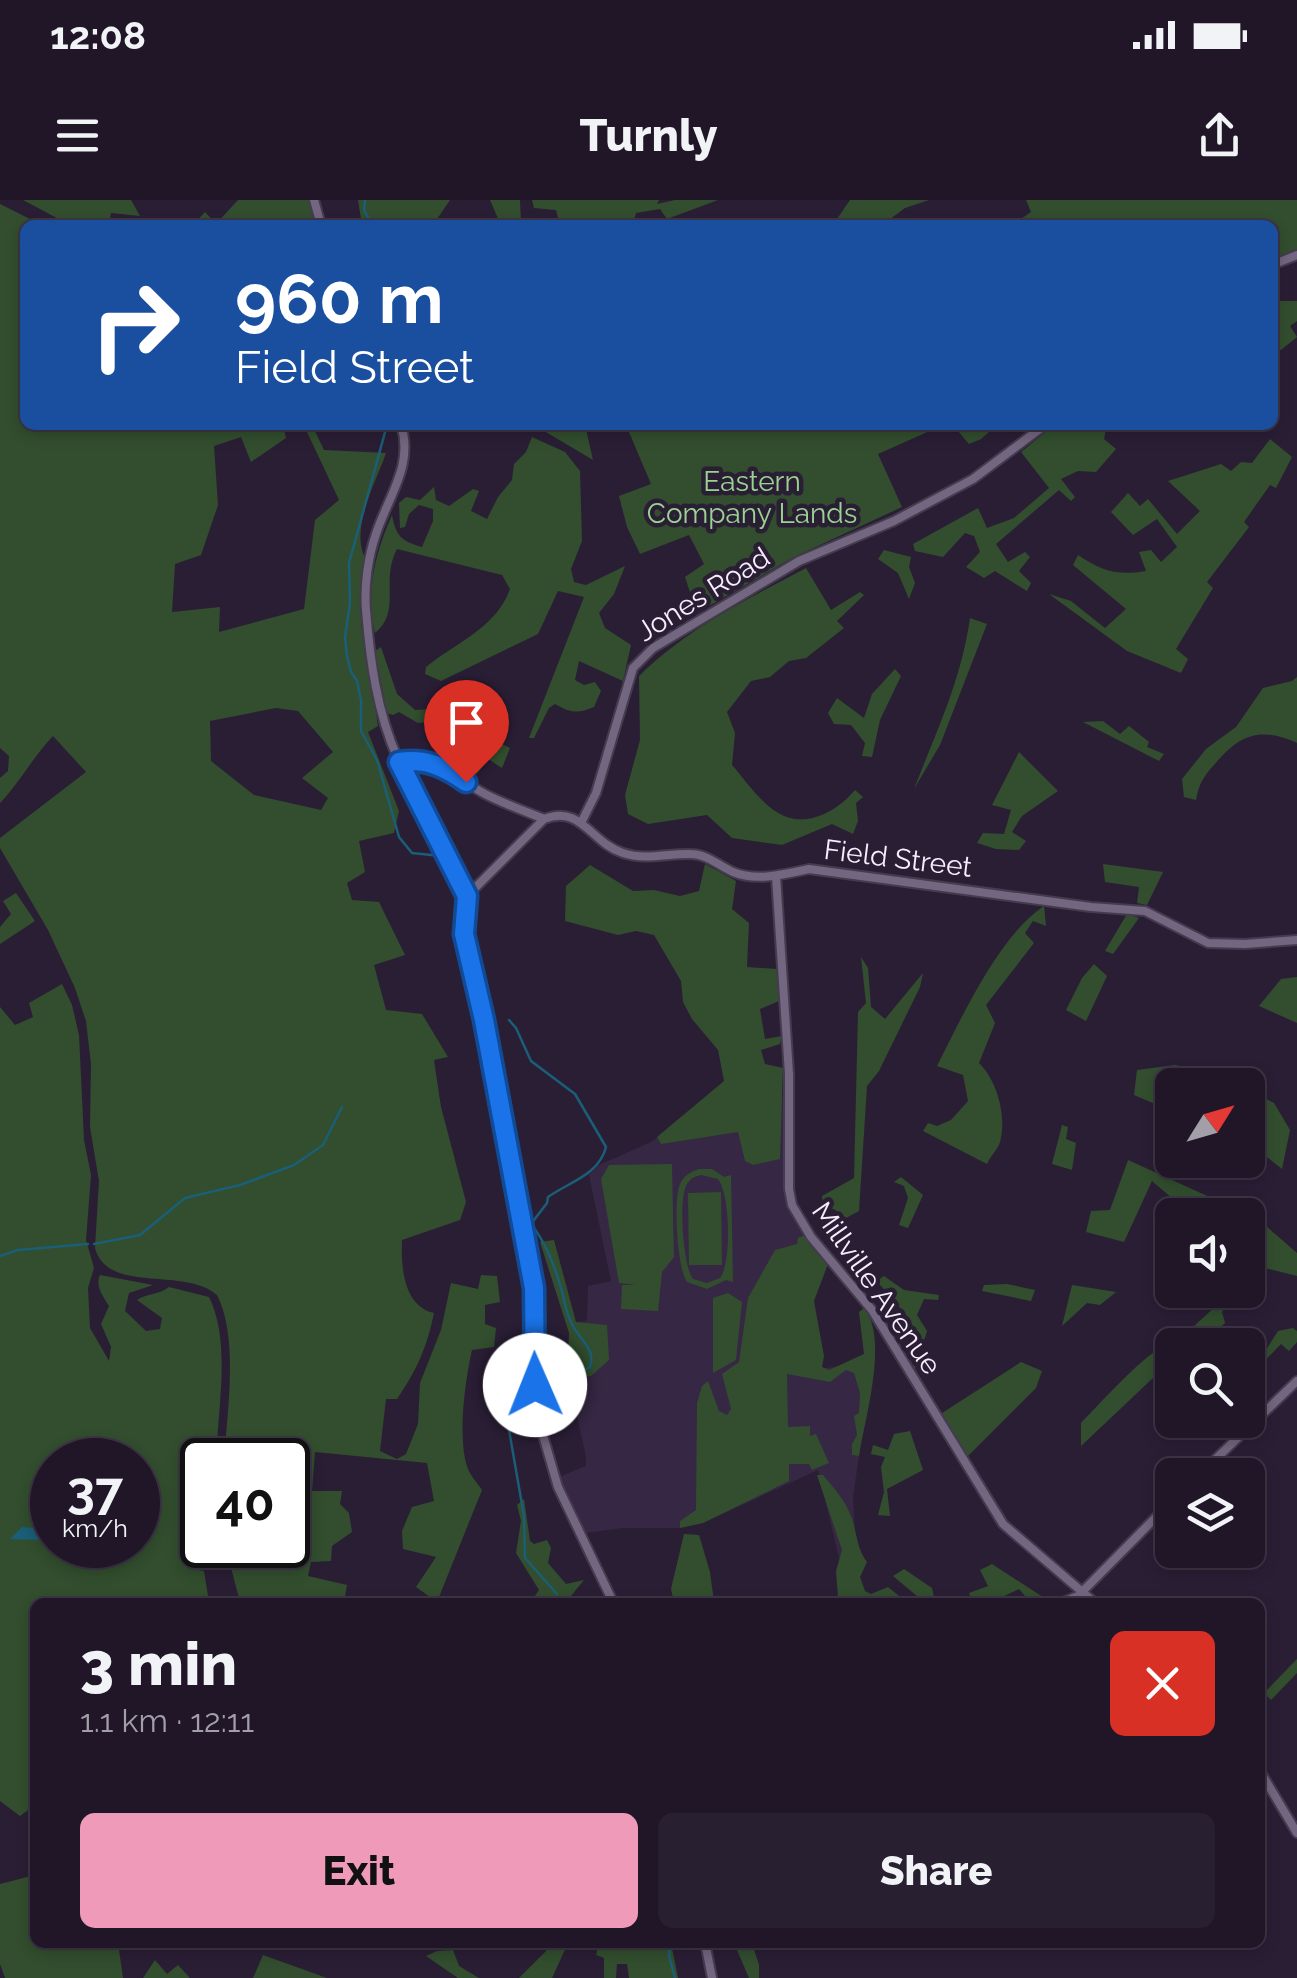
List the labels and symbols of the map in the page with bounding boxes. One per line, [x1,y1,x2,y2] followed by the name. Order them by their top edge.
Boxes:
[647,465,857,530] park label: Eastern Company Lands
[631,541,776,648] street label: Jones Road
[424,680,509,783] pin
[822,833,974,884] street label: Field Street
[1155,1068,1265,1178] north arrow
[805,1196,948,1381] street label: Millville Avenue
[483,1333,587,1437] position arrow
[180,1438,310,1568] speed limit sign: 40

